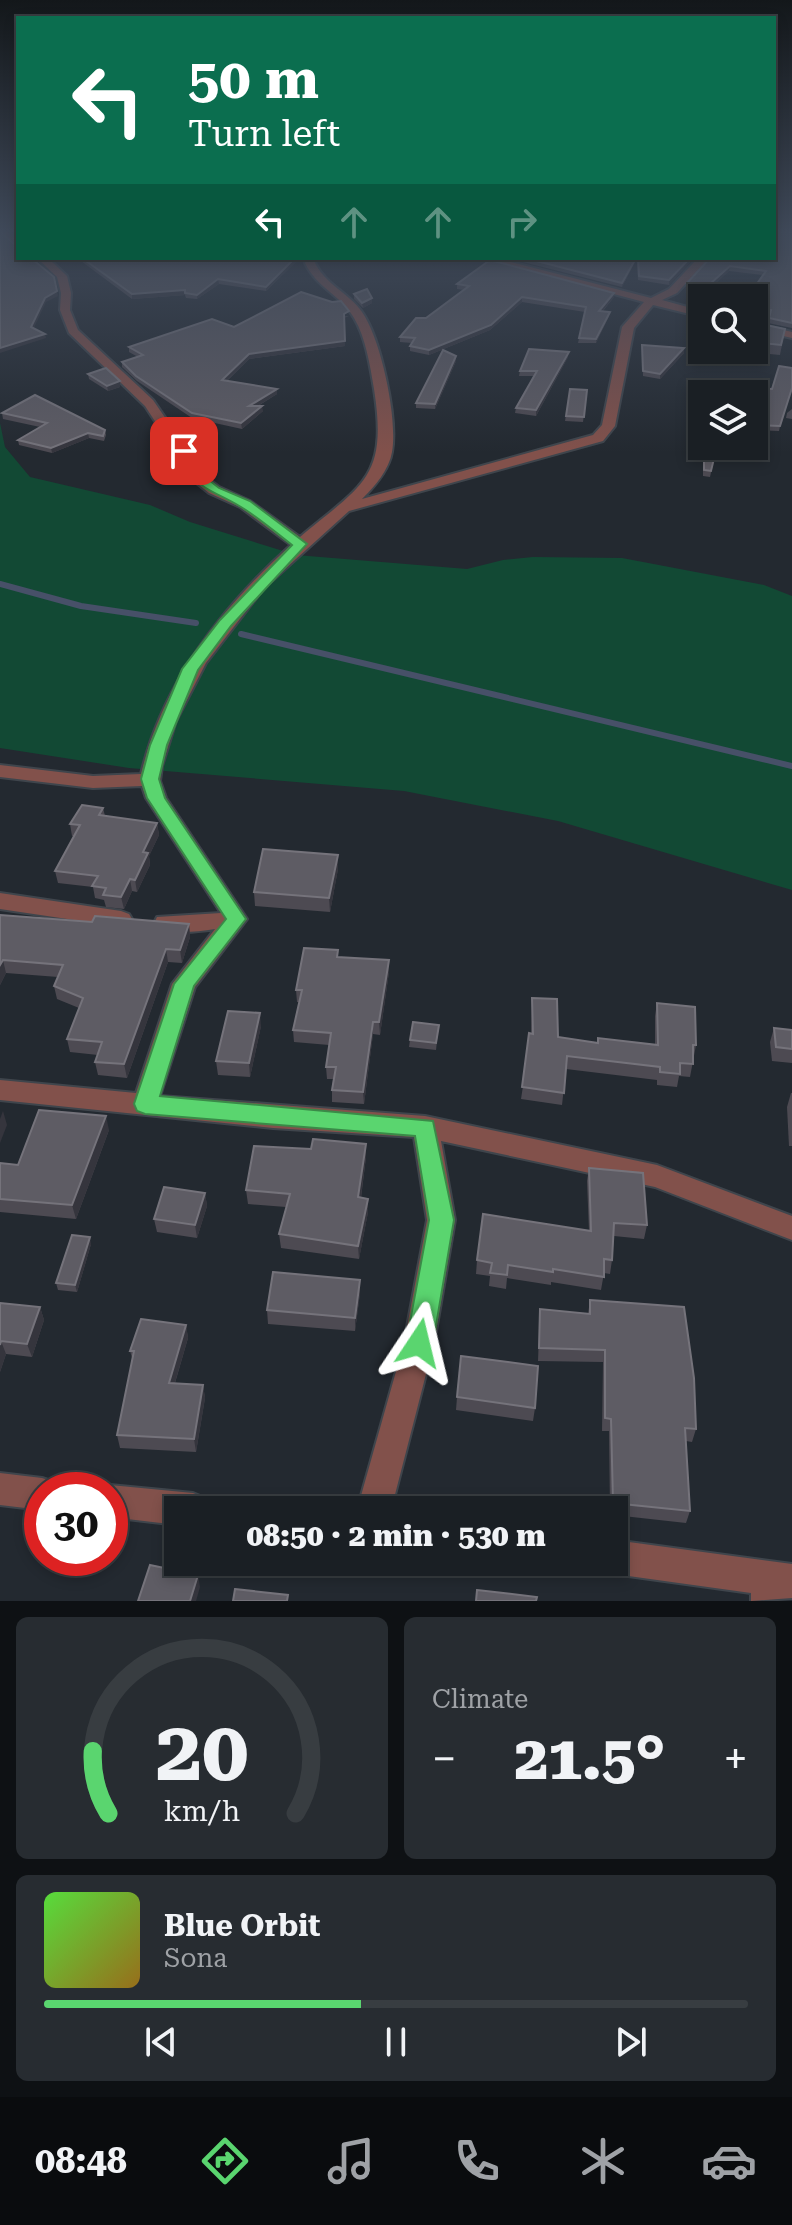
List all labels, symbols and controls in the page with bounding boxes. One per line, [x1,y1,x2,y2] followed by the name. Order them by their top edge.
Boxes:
[188,46,319,112] text: 50 m
[56,48,160,152] icon: left
[188,113,340,155] text: Turn left
[248,200,292,244] icon: left
[332,200,376,244] icon: ahead
[416,200,460,244] icon: ahead
[500,200,544,244] icon: right
[688,284,768,460] map controls
[688,284,768,364] button: search
[688,380,768,460] button: layers
[150,417,218,485] pin
[162,429,206,473] icon: arrive
[377,1301,461,1385] position arrow
[24,1472,128,1576] speed limit sign: 30
[246,1518,546,1553] text: 08:50 · 2 min · 530 m
[432,1684,528,1714] text: Climate
[155,1703,249,1800] text: 20
[515,1723,665,1794] text: 21.5°
[432,1733,457,1785] text: −
[723,1733,748,1785] text: +
[164,1794,240,1828] text: km/h
[164,1908,320,1943] text: Blue Orbit
[164,1943,227,1973] text: Sona
[139,2020,183,2064] icon: previous
[374,2020,418,2064] icon: pause
[609,2020,653,2064] icon: next
[197,2133,253,2189] icon: directions
[323,2133,379,2189] icon: music
[449,2133,505,2189] icon: phone
[575,2133,631,2189] icon: climate
[701,2133,757,2189] icon: car
[35,2140,127,2182] text: 08:48

